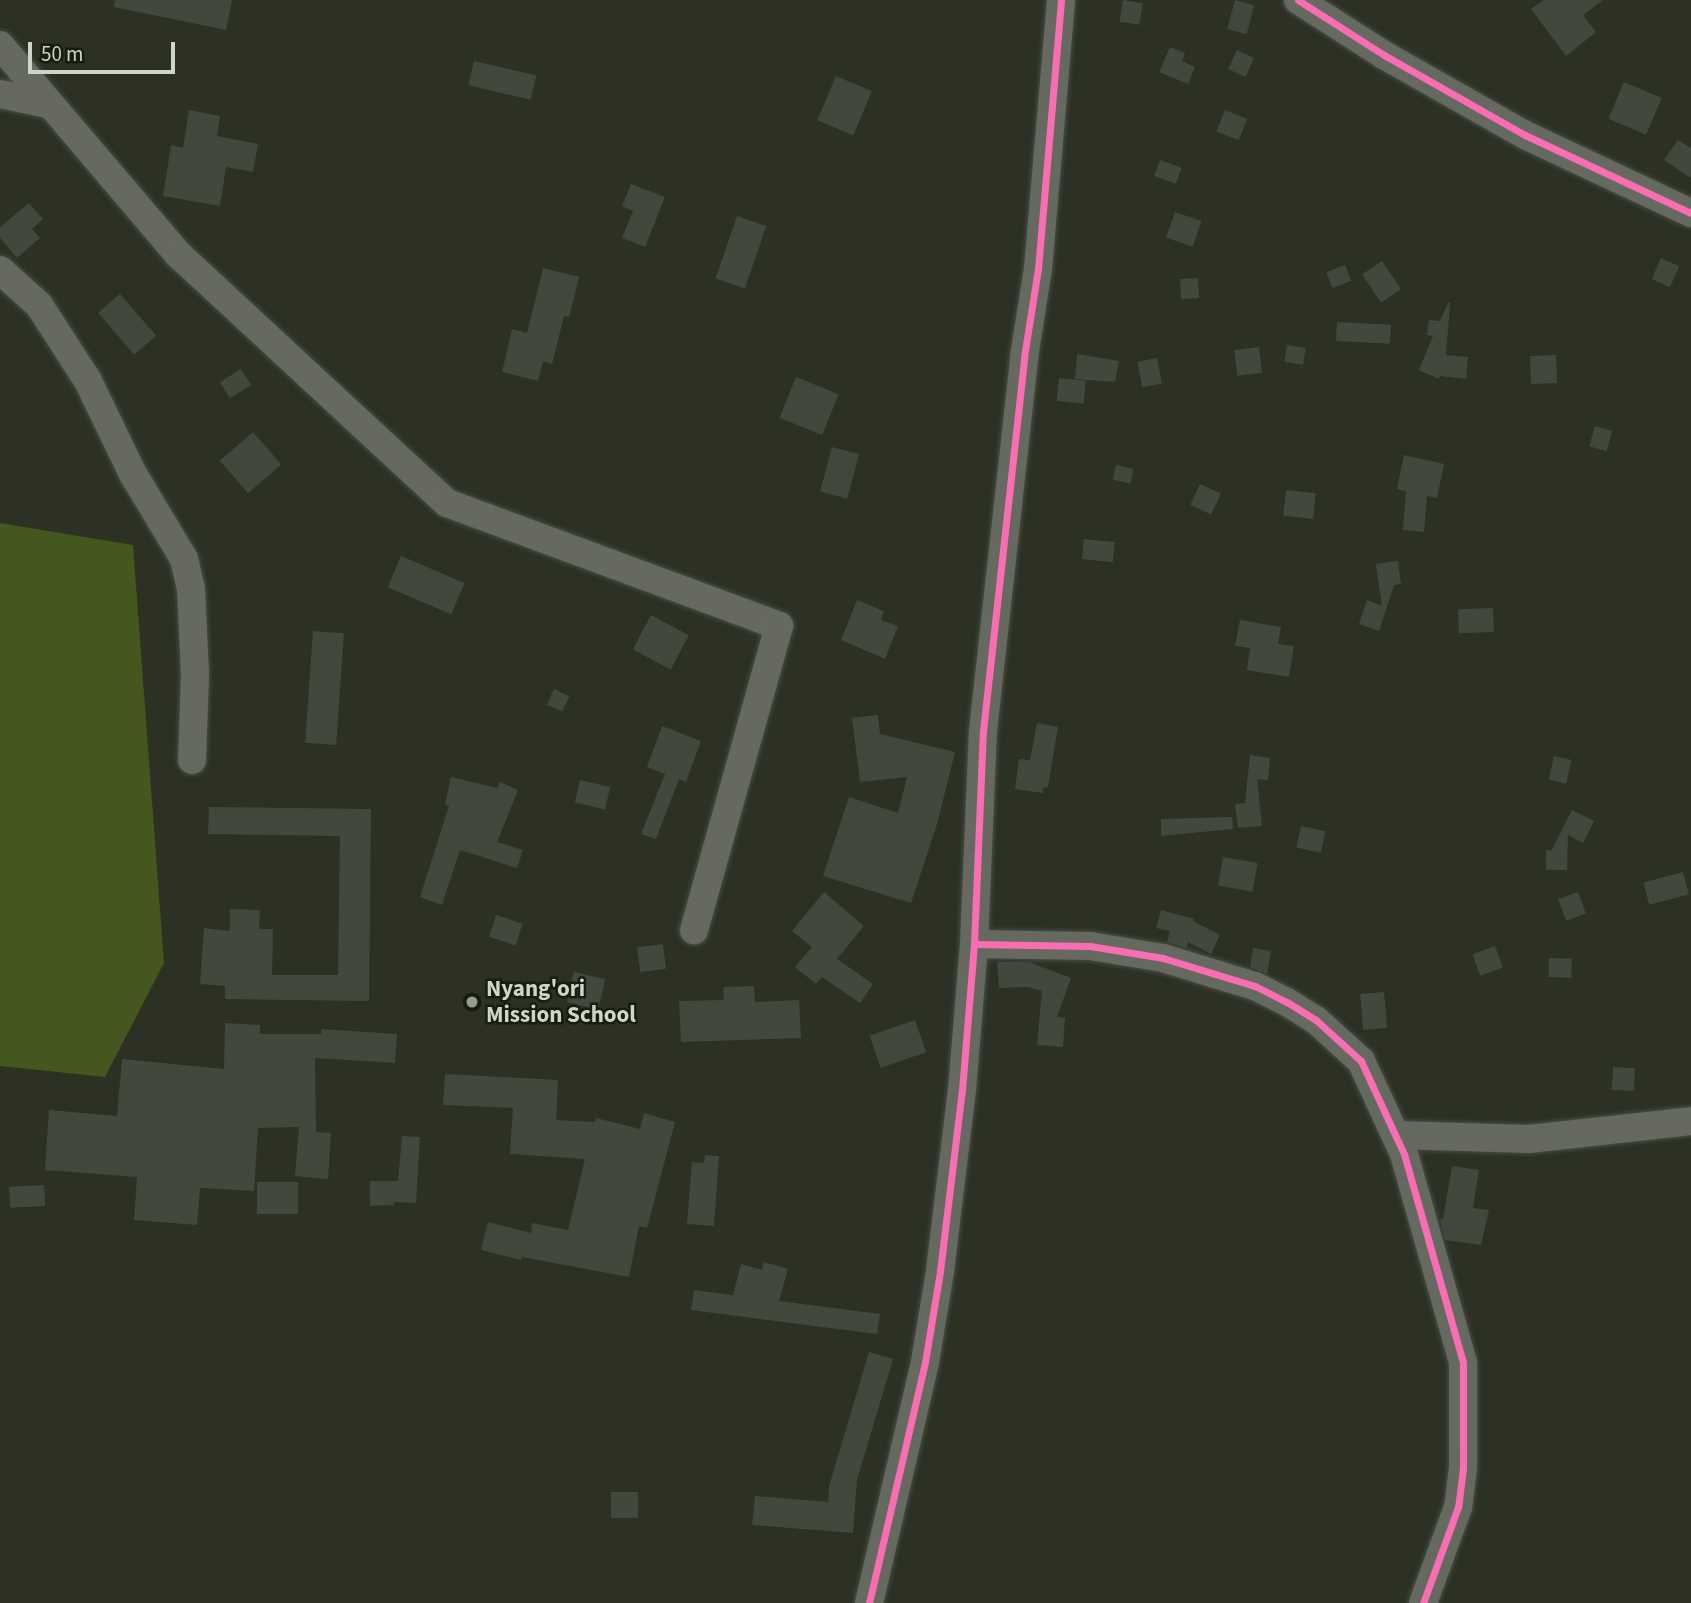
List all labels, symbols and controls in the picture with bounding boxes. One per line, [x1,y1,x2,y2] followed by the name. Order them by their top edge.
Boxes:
[32,28,178,72] scale bar
[41,39,83,69] text: 50 m
[486,975,636,1029] place label: Nyang'ori Mission School
[464,994,480,1010] marker: Nyang'ori Mission School

